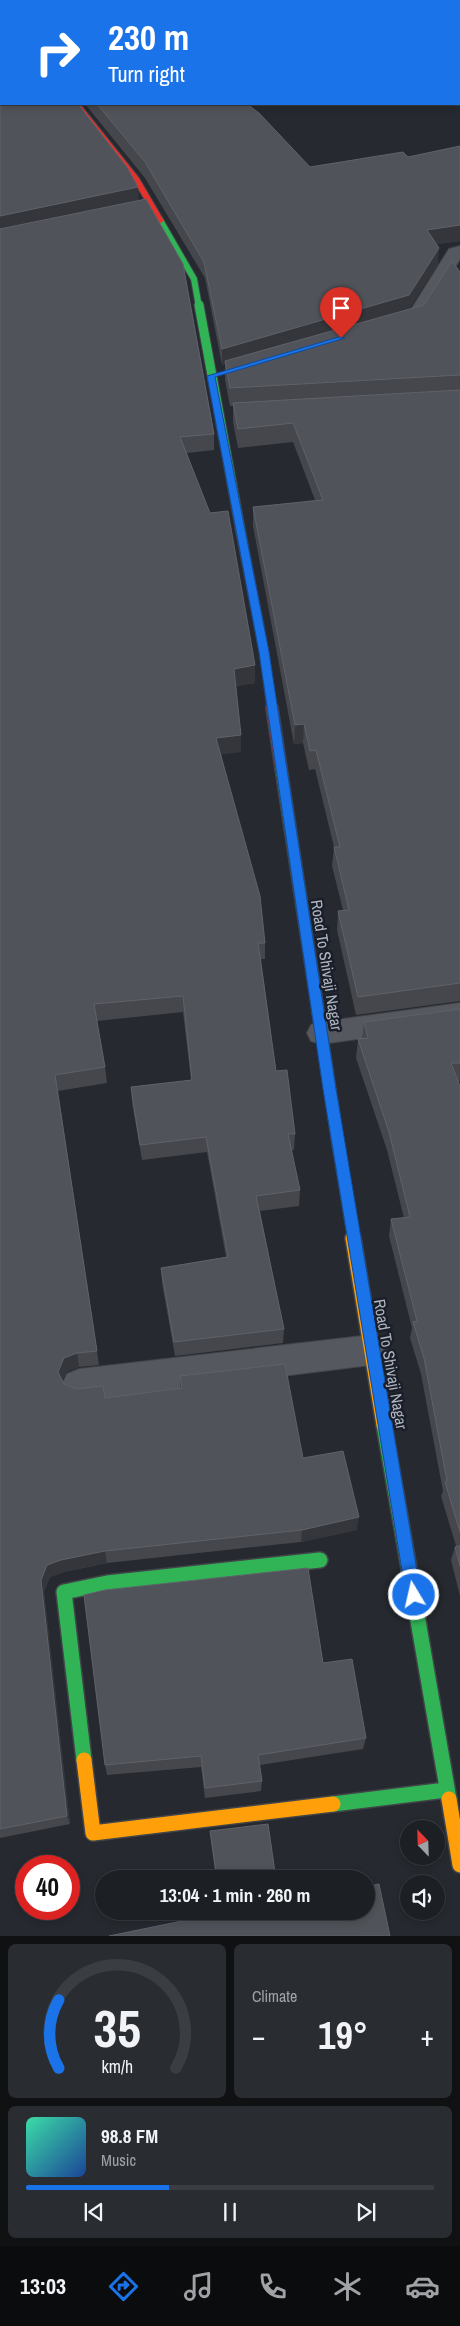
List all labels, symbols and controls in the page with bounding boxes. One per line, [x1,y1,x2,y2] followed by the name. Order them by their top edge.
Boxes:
[108,14,189,61] text: 230 m
[25,20,90,85] icon: right
[108,59,185,89] text: Turn right
[320,287,362,338] pin
[327,294,355,322] icon: arrive
[306,898,348,1032] street label: Road To Shivaji Nagar
[369,1297,413,1431] street label: Road To Shivaji Nagar
[387,1568,439,1620] position arrow
[400,1820,445,1865] north arrow
[400,1820,445,1920] map controls
[15,1855,80,1920] speed limit sign: 40
[400,1875,445,1920] button: sound
[160,1882,310,1908] text: 13:04 · 1 min · 260 m
[252,1985,297,2007] text: Climate
[93,1993,141,2063] text: 35
[318,2010,368,2061] text: 19°
[252,2017,265,2055] text: −
[421,2017,434,2055] text: +
[101,2055,133,2079] text: km/h
[101,2123,158,2149] text: 98.8 FM
[101,2149,136,2171] text: Music
[80,2198,108,2226] icon: previous
[216,2198,244,2226] icon: pause
[352,2198,380,2226] icon: next
[106,2269,141,2304] icon: directions
[181,2269,216,2304] icon: music
[255,2269,290,2304] icon: phone
[330,2269,365,2304] icon: climate
[405,2269,440,2304] icon: car
[20,2271,66,2301] text: 13:03

